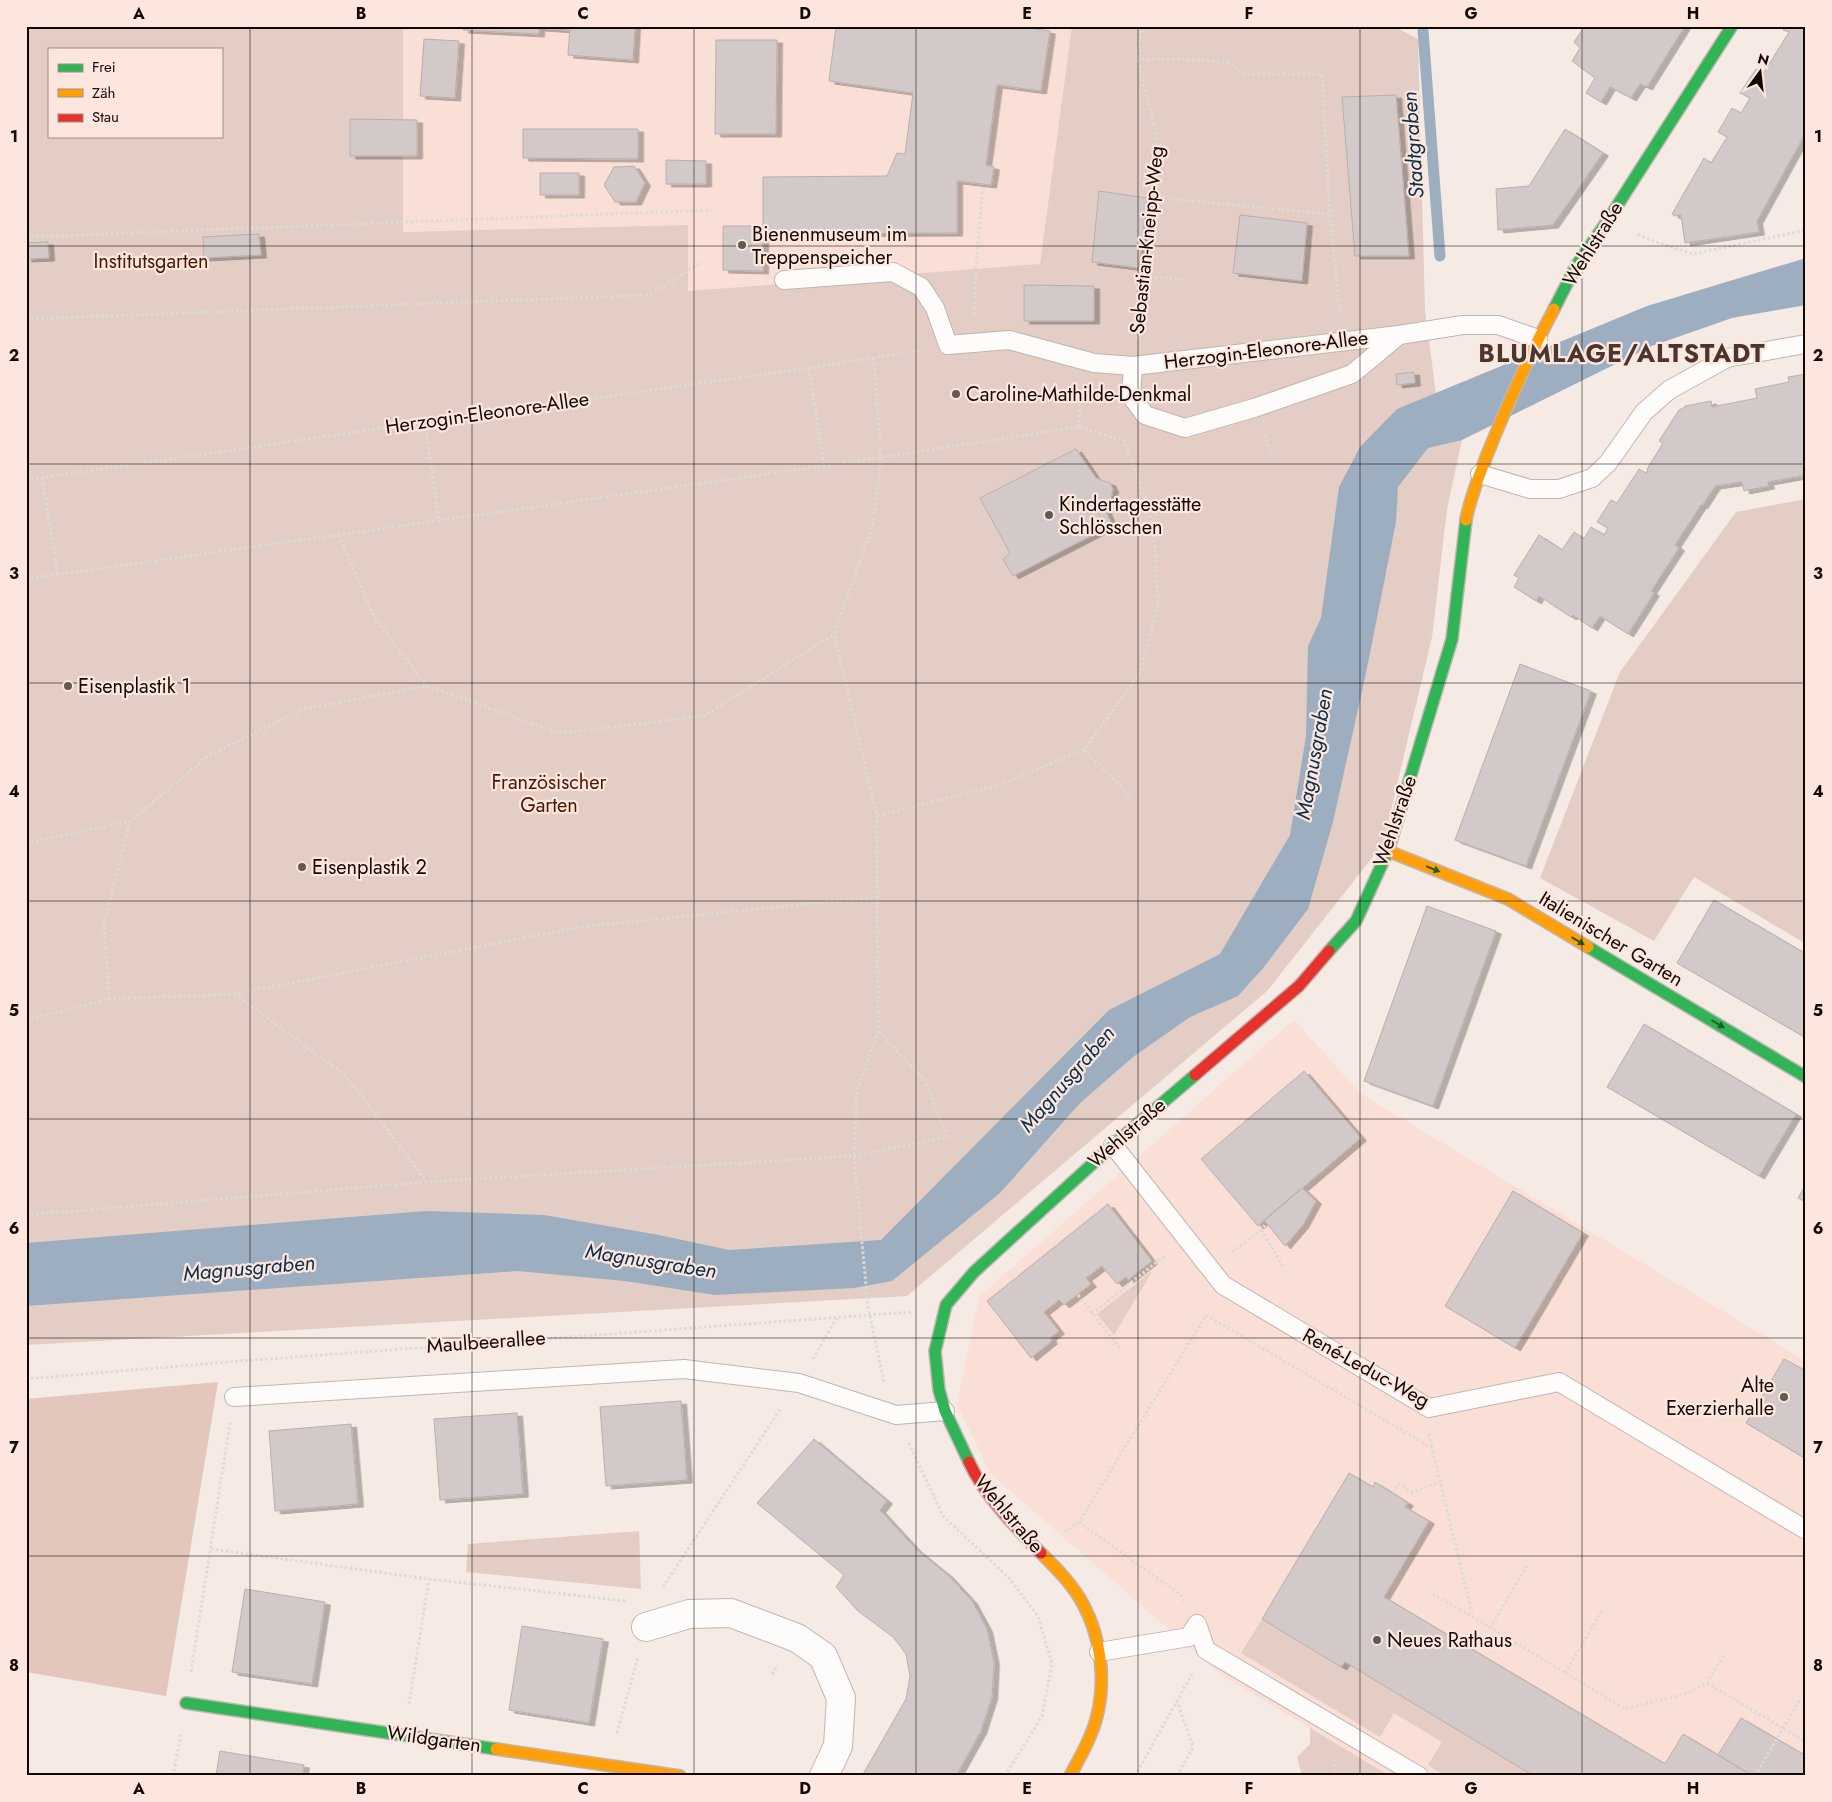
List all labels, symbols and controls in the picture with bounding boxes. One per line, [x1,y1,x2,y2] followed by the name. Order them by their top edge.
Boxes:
[132,2,145,25] text: A
[356,2,366,25] text: B
[577,2,589,25] text: C
[799,2,811,25] text: D
[1022,2,1032,25] text: E
[1245,2,1253,25] text: F
[1464,2,1478,25] text: G
[1687,2,1699,25] text: H
[48,48,222,138] legend
[1734,48,1784,98] north arrow
[1755,48,1771,71] text: N
[92,56,116,78] text: Frei
[92,82,115,104] text: Zäh
[1394,90,1432,200] water label: Stadtgraben
[92,106,119,128] text: Stau
[10,125,18,148] text: 1
[1814,125,1822,148] text: 1
[1123,145,1171,335] street label: Sebastian-Kneipp-Weg
[1556,196,1630,292] street label: Wehlstraße
[752,220,907,272] place label: Bienenmuseum im Treppenspeicher
[736,239,748,251] marker: Bienenmuseum im Treppenspeicher
[93,247,209,276] park label: Institutsgarten
[1162,323,1370,377] street label: Herzogin-Eleonore-Allee
[1478,335,1766,371] district label: BLUMLAGE/ALTSTADT
[9,344,19,367] text: 2
[1813,344,1823,367] text: 2
[966,380,1191,409] place label: Caroline-Mathilde-Denkmal
[383,384,591,442] street label: Herzogin-Eleonore-Allee
[950,388,962,400] marker: Caroline-Mathilde-Denkmal
[1059,490,1201,542] place label: Kindertagesstätte Schlösschen
[1043,509,1055,521] marker: Kindertagesstätte Schlösschen
[9,562,19,585] text: 3
[1813,562,1823,585] text: 3
[78,672,191,701] place label: Eisenplastik 1
[62,680,74,692] marker: Eisenplastik 1
[1288,686,1340,822] water label: Magnusgraben
[492,768,607,820] park label: Französischer Garten
[1366,772,1424,870] street label: Wehlstraße
[8,780,20,803] text: 4
[1812,780,1824,803] text: 4
[312,853,427,882] place label: Eisenplastik 2
[296,861,308,873] marker: Eisenplastik 2
[1426,865,1441,873] one-way arrow
[1533,884,1689,994] street label: Italienischer Garten
[1572,936,1585,945] one-way arrow
[9,999,19,1022] text: 5
[1813,999,1823,1022] text: 5
[1012,1019,1122,1139] water label: Magnusgraben
[1711,1020,1724,1029] one-way arrow
[1082,1091,1172,1175] street label: Wehlstraße
[9,1217,19,1240] text: 6
[1813,1217,1823,1240] text: 6
[583,1236,719,1286] water label: Magnusgraben
[182,1247,316,1289] water label: Magnusgraben
[1297,1321,1435,1415] street label: René-Leduc-Weg
[426,1323,546,1361] street label: Maulbeerallee
[1666,1371,1774,1423] place label: Alte Exerzierhalle
[1778,1391,1790,1403] marker: Alte Exerzierhalle
[9,1436,19,1459] text: 7
[1813,1436,1823,1459] text: 7
[968,1468,1050,1560] street label: Wehlstraße
[1387,1626,1512,1655] place label: Neues Rathaus
[1371,1634,1383,1646] marker: Neues Rathaus
[9,1654,19,1677] text: 8
[1813,1654,1823,1677] text: 8
[385,1718,483,1760] street label: Wildgarten
[132,1777,145,1800] text: A
[356,1777,366,1800] text: B
[577,1777,589,1800] text: C
[799,1777,811,1800] text: D
[1022,1777,1032,1800] text: E
[1245,1777,1253,1800] text: F
[1464,1777,1478,1800] text: G
[1687,1777,1699,1800] text: H

